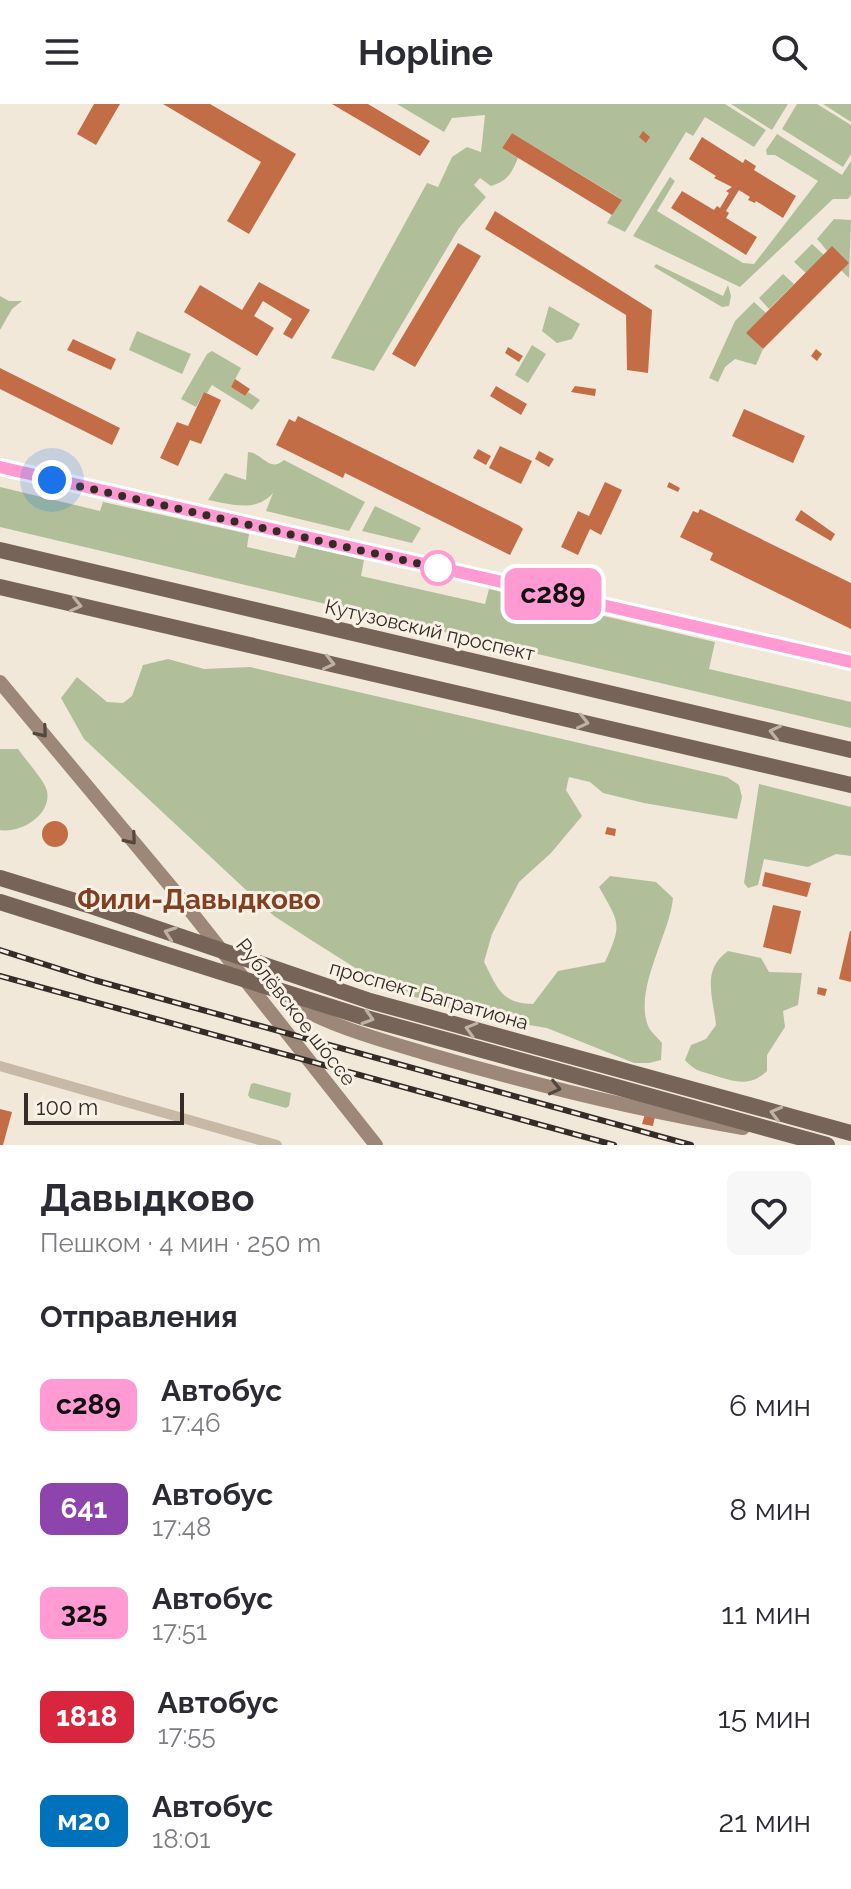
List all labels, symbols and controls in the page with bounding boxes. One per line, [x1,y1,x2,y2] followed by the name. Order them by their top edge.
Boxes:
[40,30,84,74] icon: menu
[767,30,811,74] icon: search
[358,31,493,73] text: Hopline
[32,460,72,500] your location
[421,551,455,585] unlabelled marker
[497,568,609,620] line badge: с289
[521,577,586,610] text: с289
[323,594,538,666] street label: Кутузовский проспект
[69,596,82,613] one-way arrow
[322,654,336,671] one-way arrow
[575,712,589,729] one-way arrow
[32,723,47,738] one-way arrow
[769,724,782,741] one-way arrow
[121,829,136,844] one-way arrow
[77,883,321,916] district label: Фили-Давыдково
[164,927,178,943] one-way arrow
[231,934,361,1091] street label: Рублёвское шоссе
[327,955,531,1035] street label: проспект Багратиона
[361,1009,374,1025] one-way arrow
[465,1022,478,1039] one-way arrow
[548,1079,561,1096] one-way arrow
[24,1089,184,1125] scale bar
[36,1094,98,1120] text: 100 m
[769,1106,783,1122] one-way arrow
[727,1171,811,1255] button: heart
[40,1175,254,1220] text: Давыдково
[40,1228,321,1258] text: Пешком · 4 мин · 250 m
[40,1299,238,1334] text: Отправления
[161,1373,282,1408] text: Автобус
[56,1388,121,1421] text: с289
[729,1388,811,1423] text: 6 мин
[161,1408,221,1438] text: 17:46
[152,1477,273,1512] text: Автобус
[61,1492,107,1525] text: 641
[729,1492,811,1527] text: 8 мин
[152,1512,211,1542] text: 17:48
[152,1581,273,1616] text: Автобус
[61,1596,107,1629] text: 325
[721,1596,811,1631] text: 11 мин
[152,1616,207,1646] text: 17:51
[158,1685,279,1720] text: Автобус
[56,1700,118,1733] text: 1818
[718,1700,811,1735] text: 15 мин
[158,1720,216,1750] text: 17:55
[152,1789,273,1824] text: Автобус
[57,1804,111,1837] text: м20
[719,1804,811,1839] text: 21 мин
[152,1824,210,1854] text: 18:01

